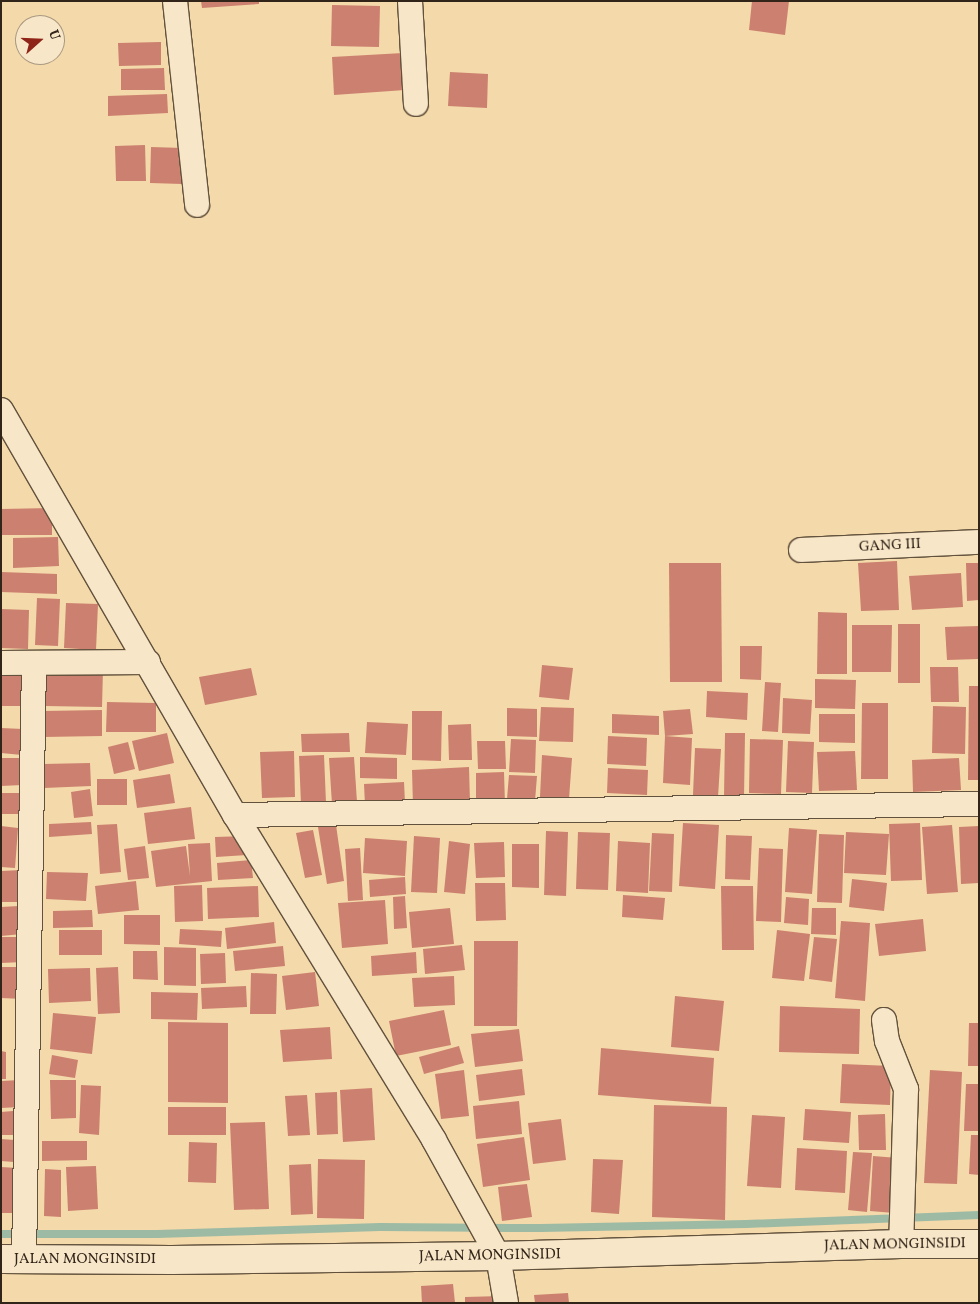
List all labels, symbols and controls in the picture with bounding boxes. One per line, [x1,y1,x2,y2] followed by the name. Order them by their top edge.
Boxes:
[15,15,65,65] north arrow
[43,27,64,43] text: U
[859,535,921,557] street label: GANG III
[824,1235,966,1255] street label: JALAN MONGINSIDI
[419,1246,561,1266] street label: JALAN MONGINSIDI
[14,1251,156,1269] street label: JALAN MONGINSIDI

